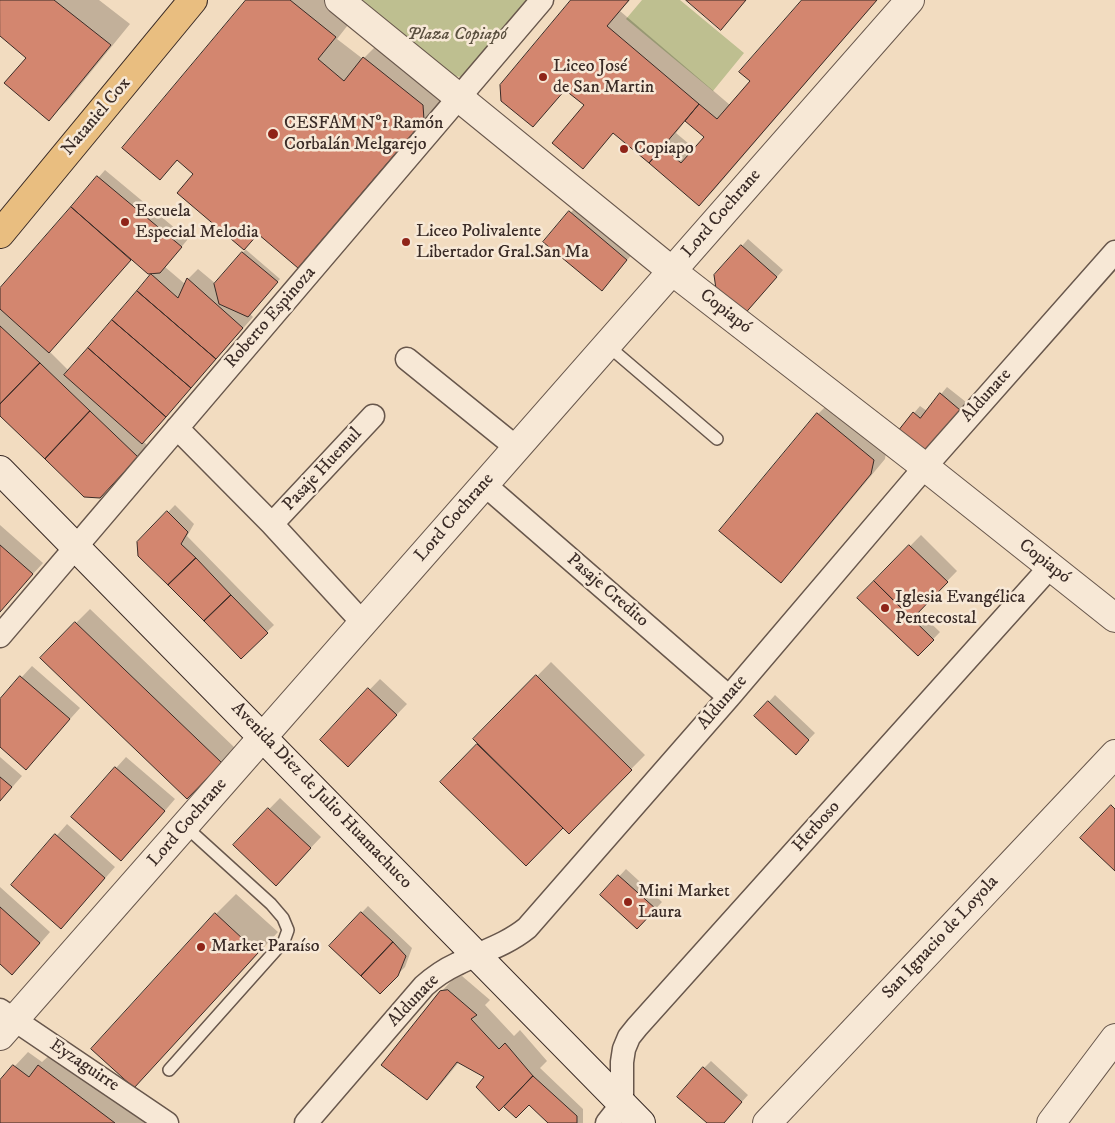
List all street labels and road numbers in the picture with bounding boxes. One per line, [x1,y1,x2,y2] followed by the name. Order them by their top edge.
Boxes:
[58,73,136,161] street label: Nataniel Cox
[678,165,766,263] street label: Lord Cochrane
[221,263,321,373] street label: Roberto Espinoza
[695,285,755,339] street label: Copiapó
[957,365,1017,427] street label: Aldunate
[279,424,367,516] street label: Pasaje Huemul
[411,469,499,567] street label: Lord Cochrane
[1014,535,1074,589] street label: Copiapó
[562,550,652,632] street label: Pasaje Credito
[694,671,752,735] street label: Aldunate
[226,698,416,894] street label: Avenida Diez de Julio Huamachuco
[144,774,232,872] street label: Lord Cochrane
[789,797,845,857] street label: Herboso
[878,872,1004,1004] street label: San Ignacio de Loyola
[384,970,444,1032] street label: Aldunate
[45,1035,123,1097] street label: Eyzaguirre

